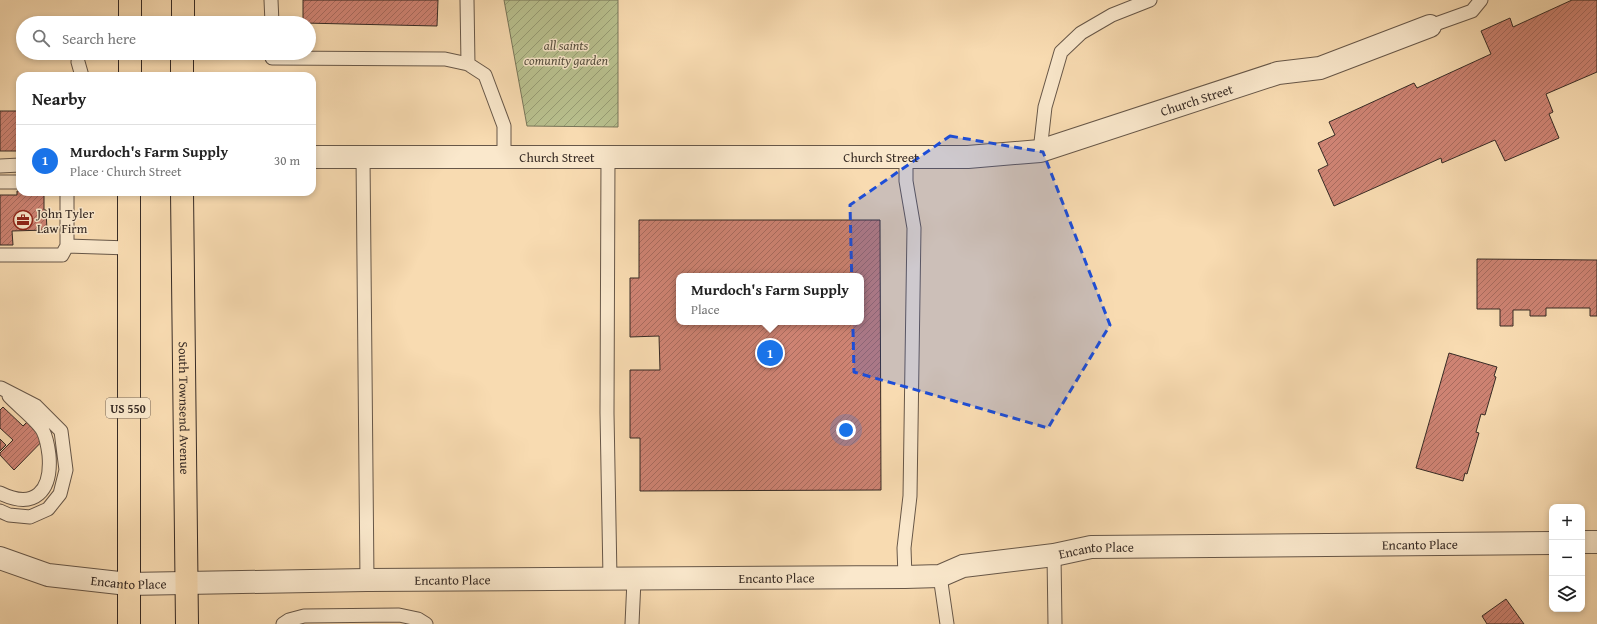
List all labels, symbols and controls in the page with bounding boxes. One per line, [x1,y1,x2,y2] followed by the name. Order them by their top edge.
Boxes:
[16,16,316,60] search box
[30,27,52,49] icon: search
[62,28,136,49] text: Search here
[524,36,609,70] park label: all saints comunity garden
[1158,79,1236,120] street label: Church Street
[32,86,86,111] text: Nearby
[70,141,228,162] text: Murdoch's Farm Supply
[519,148,595,167] street label: Church Street
[843,148,919,167] street label: Church Street
[42,151,48,170] text: 1
[274,151,300,170] text: 30 m
[70,162,182,181] text: Place · Church Street
[35,204,95,238] place label: John Tyler Law Firm
[12,209,34,231] office icon: John Tyler Law Firm
[676,273,864,325] popup
[691,279,849,300] text: Murdoch's Farm Supply
[691,300,720,319] text: Place
[757,338,783,368] pin: 1
[174,341,195,475] street label: South Townsend Avenue
[106,398,150,418] road number: US 550
[836,420,856,440] your location
[1549,504,1585,612] map controls
[1549,504,1585,540] button: +
[1382,534,1458,554] street label: Encanto Place
[1057,537,1134,563] street label: Encanto Place
[1549,540,1585,576] button: −
[739,568,815,587] street label: Encanto Place
[90,570,167,594] street label: Encanto Place
[415,570,491,589] street label: Encanto Place
[1549,576,1585,612] button: layers

